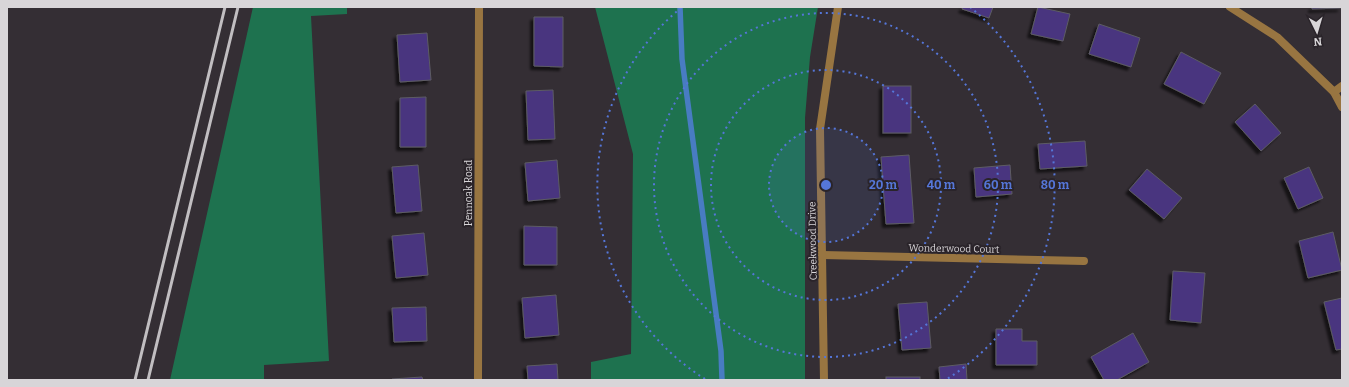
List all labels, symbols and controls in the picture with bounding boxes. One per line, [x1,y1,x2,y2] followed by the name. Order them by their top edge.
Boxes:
[1297,12,1337,52] north arrow
[1313,35,1323,48] text: N
[463,160,475,226] street label: Pennoak Road
[819,178,833,192] centre of rings
[869,178,898,192] text: 20 m
[927,178,956,192] text: 40 m
[984,178,1013,192] text: 60 m
[1041,178,1070,192] text: 80 m
[806,202,820,280] street label: Creekwood Drive
[908,242,1000,256] street label: Wonderwood Court

